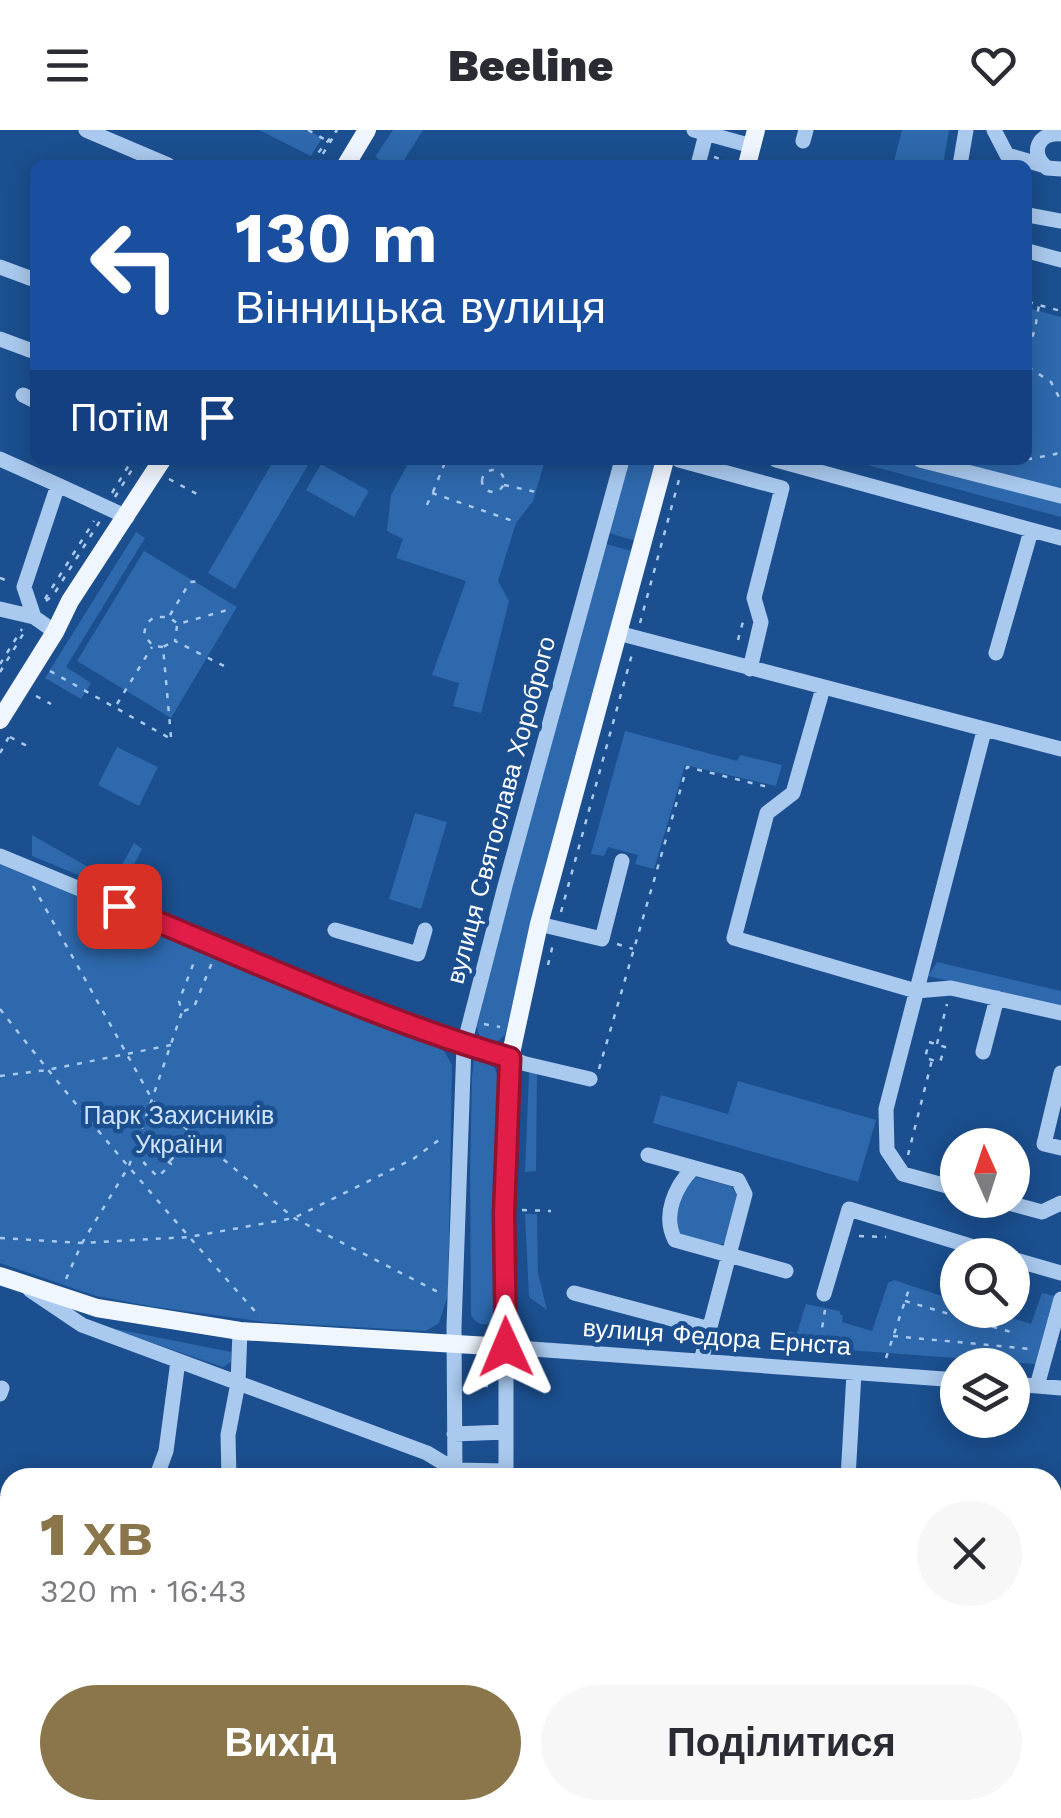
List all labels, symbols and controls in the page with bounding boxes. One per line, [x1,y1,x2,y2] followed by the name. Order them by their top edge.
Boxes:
[40,38,95,93] icon: menu
[966,38,1021,93] icon: heart
[448,39,613,92] text: Beeline
[235,197,438,279] text: 130 m
[70,200,200,330] icon: left
[235,281,606,334] text: Вінницька вулиця
[190,390,245,445] icon: arrive
[70,396,170,440] text: Потім
[441,633,561,987] street label: вулиця Святослава Хороброго
[77,864,162,949] pin
[92,879,147,934] icon: arrive
[84,1101,274,1159] park label: Парк Захисників України
[940,1128,1030,1218] north arrow
[940,1128,1030,1438] map controls
[940,1238,1030,1328] button: search
[454,1295,558,1399] position arrow
[582,1313,852,1361] street label: вулиця Федора Ернста
[940,1348,1030,1438] button: layers
[40,1499,153,1570] text: 1 хв
[917,1501,1022,1606] button: close
[40,1572,247,1610] text: 320 m · 16:43
[40,1685,521,1800] button: Вихід
[541,1685,1022,1800] button: Поділитися

